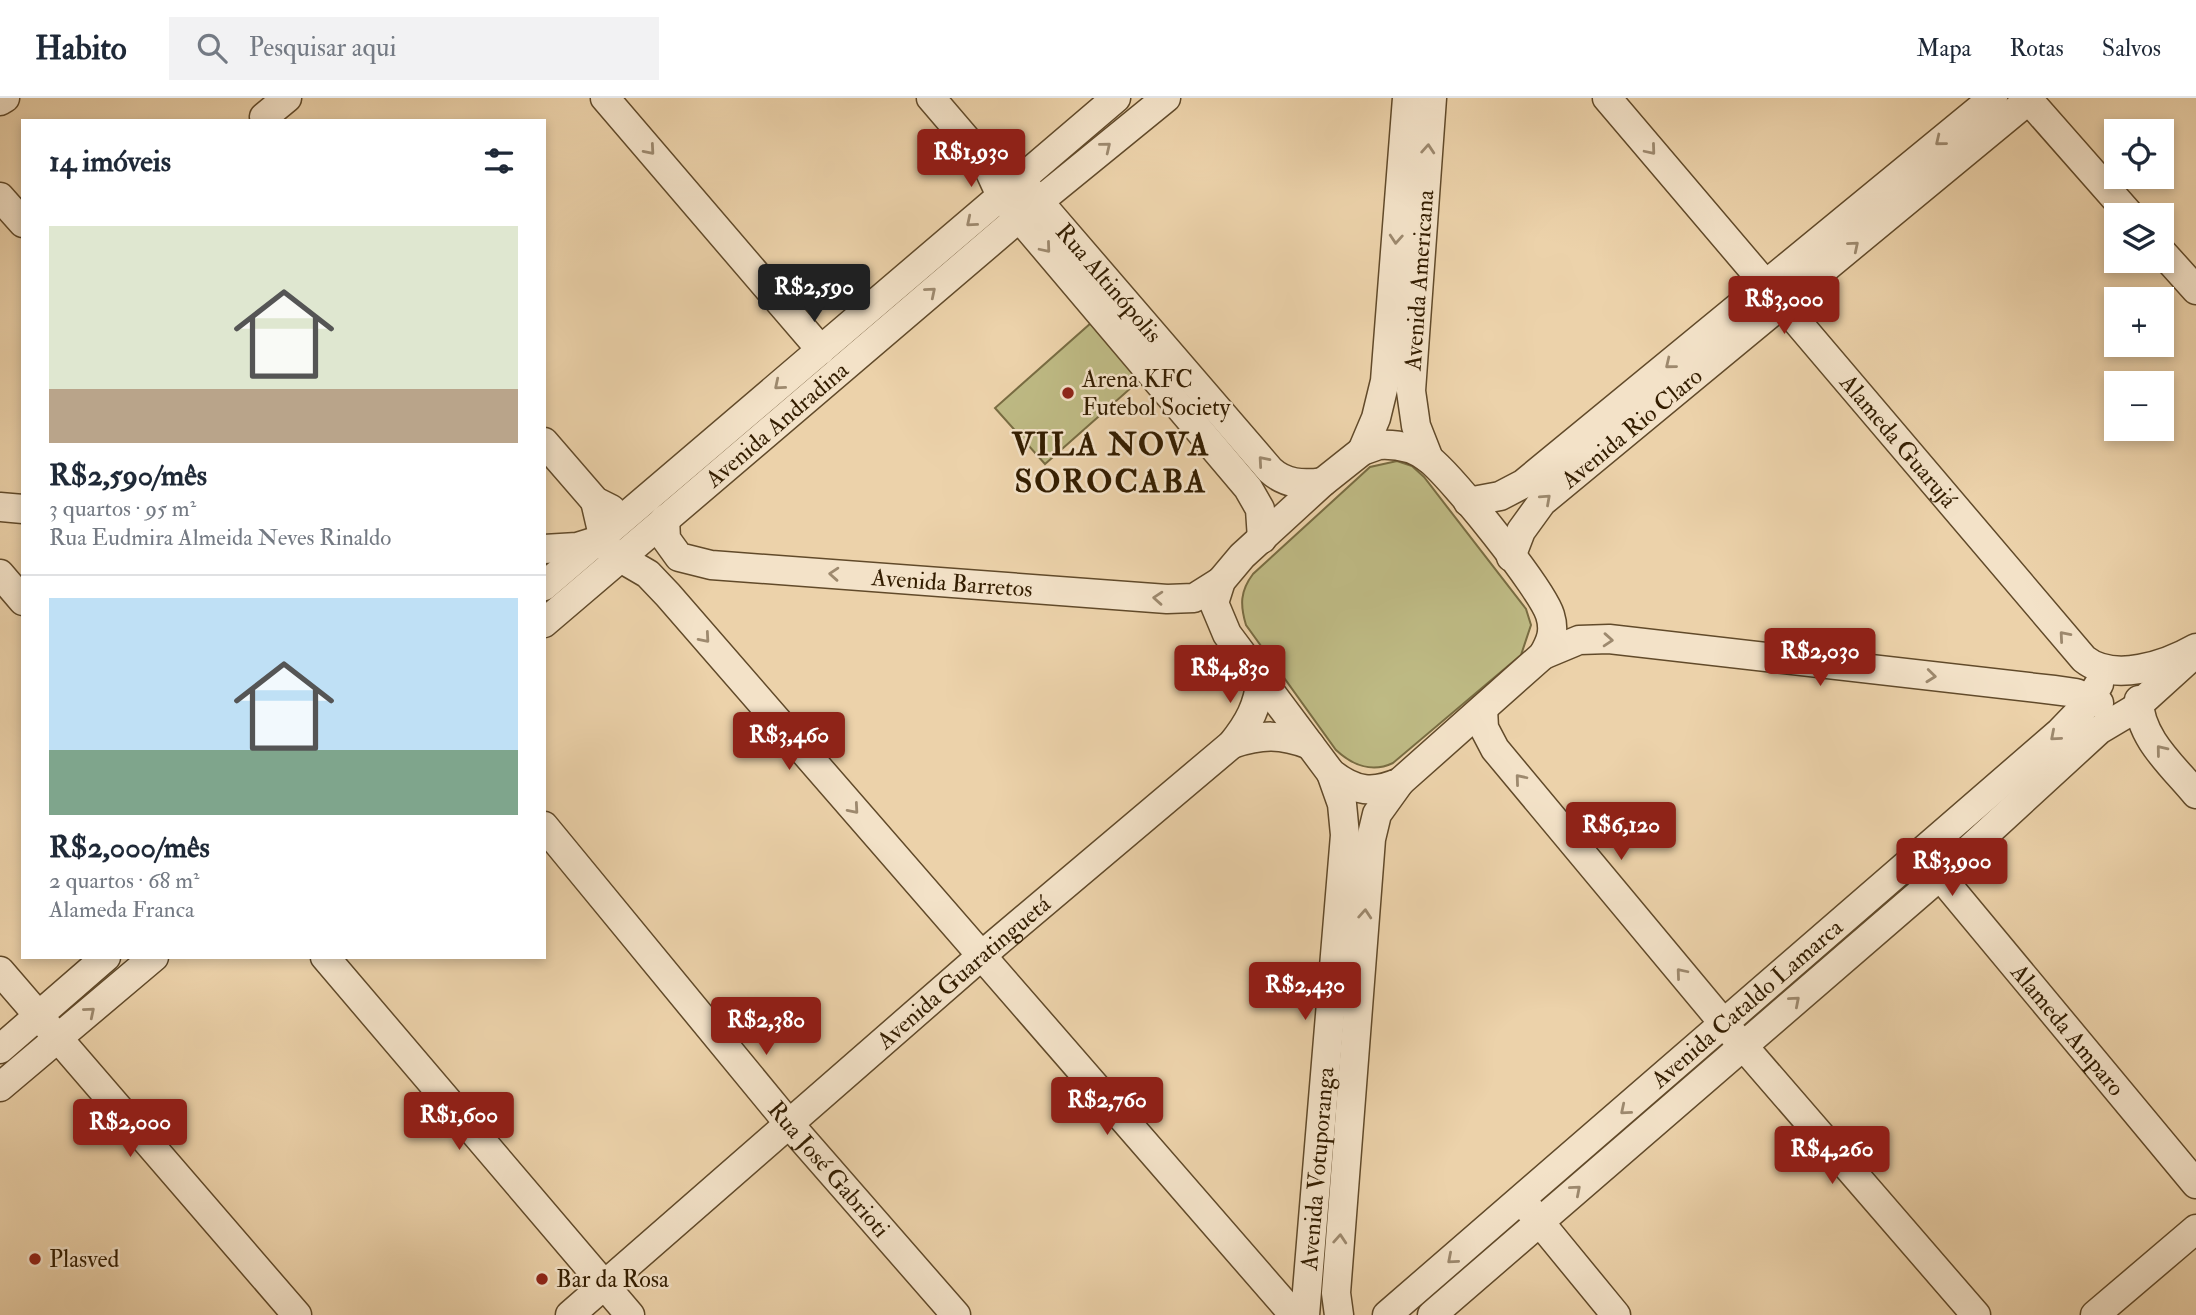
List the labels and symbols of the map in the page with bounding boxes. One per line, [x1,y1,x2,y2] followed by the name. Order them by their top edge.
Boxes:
[906,130,1036,189] pin: R$1,930
[1936,133,1948,146] one-way arrow
[642,142,654,155] one-way arrow
[1643,142,1655,155] one-way arrow
[1098,143,1111,155] one-way arrow
[1420,143,1435,154] one-way arrow
[1397,188,1441,373] street label: Avenida Americana
[966,214,979,226] one-way arrow
[1049,217,1169,349] street label: Rua Altinópolis
[1389,234,1404,245] one-way arrow
[1038,239,1050,252] one-way arrow
[1845,242,1858,254] one-way arrow
[749,264,879,324] pin: R$2,590
[1719,276,1849,336] pin: R$3,000
[923,288,936,300] one-way arrow
[698,354,856,495] street label: Avenida Andradina
[1665,355,1677,368] one-way arrow
[1554,361,1709,496] street label: Avenida Rio Claro
[1081,364,1231,423] place label: Arena KFC Futebol Society
[1832,367,1964,515] street label: Alameda Guarujá
[774,377,786,390] one-way arrow
[1060,385,1076,401] marker: Arena KFC Futebol Society
[1011,425,1211,502] district label: VILA NOVA SOROCABA
[1259,456,1271,469] one-way arrow
[1538,495,1551,508] one-way arrow
[870,562,1034,605] street label: Avenida Barretos
[828,567,839,582] one-way arrow
[1153,591,1164,606] one-way arrow
[1755,628,1885,688] pin: R$2,030
[697,629,709,642] one-way arrow
[2060,631,2072,644] one-way arrow
[1603,632,1614,647] one-way arrow
[1165,646,1295,705] pin: R$4,830
[1926,668,1937,683] one-way arrow
[724,712,854,772] pin: R$3,460
[2050,728,2063,740] one-way arrow
[2156,746,2169,758] one-way arrow
[1516,774,1528,787] one-way arrow
[846,801,858,814] one-way arrow
[1556,802,1686,862] pin: R$6,120
[1887,838,2017,898] pin: R$3,900
[870,888,1058,1057] street label: Avenida Guaratinguetá
[1357,909,1372,920] one-way arrow
[1644,911,1850,1096] street label: Avenida Cataldo Lamarca
[2003,957,2131,1103] street label: Alameda Amparo
[1240,962,1370,1022] pin: R$2,430
[1677,968,1689,981] one-way arrow
[1787,997,1800,1009] one-way arrow
[701,998,831,1057] pin: R$2,380
[82,1008,95,1020] one-way arrow
[1294,1065,1342,1272] street label: Avenida Votuporanga
[1042,1077,1172,1137] pin: R$2,760
[394,1093,524,1152] pin: R$1,600
[761,1095,896,1244] street label: Rua José Gabrioti
[65,1100,195,1159] pin: R$2,000
[1620,1102,1633,1114] one-way arrow
[1767,1126,1897,1186] pin: R$4,260
[1568,1186,1581,1198] one-way arrow
[1332,1233,1347,1244] one-way arrow
[49,1244,119,1275] place label: Plasved
[1447,1250,1460,1263] one-way arrow
[27,1251,43,1267] marker: Plasved
[556,1264,670,1295] place label: Bar da Rosa
[534,1271,550,1287] marker: Bar da Rosa

